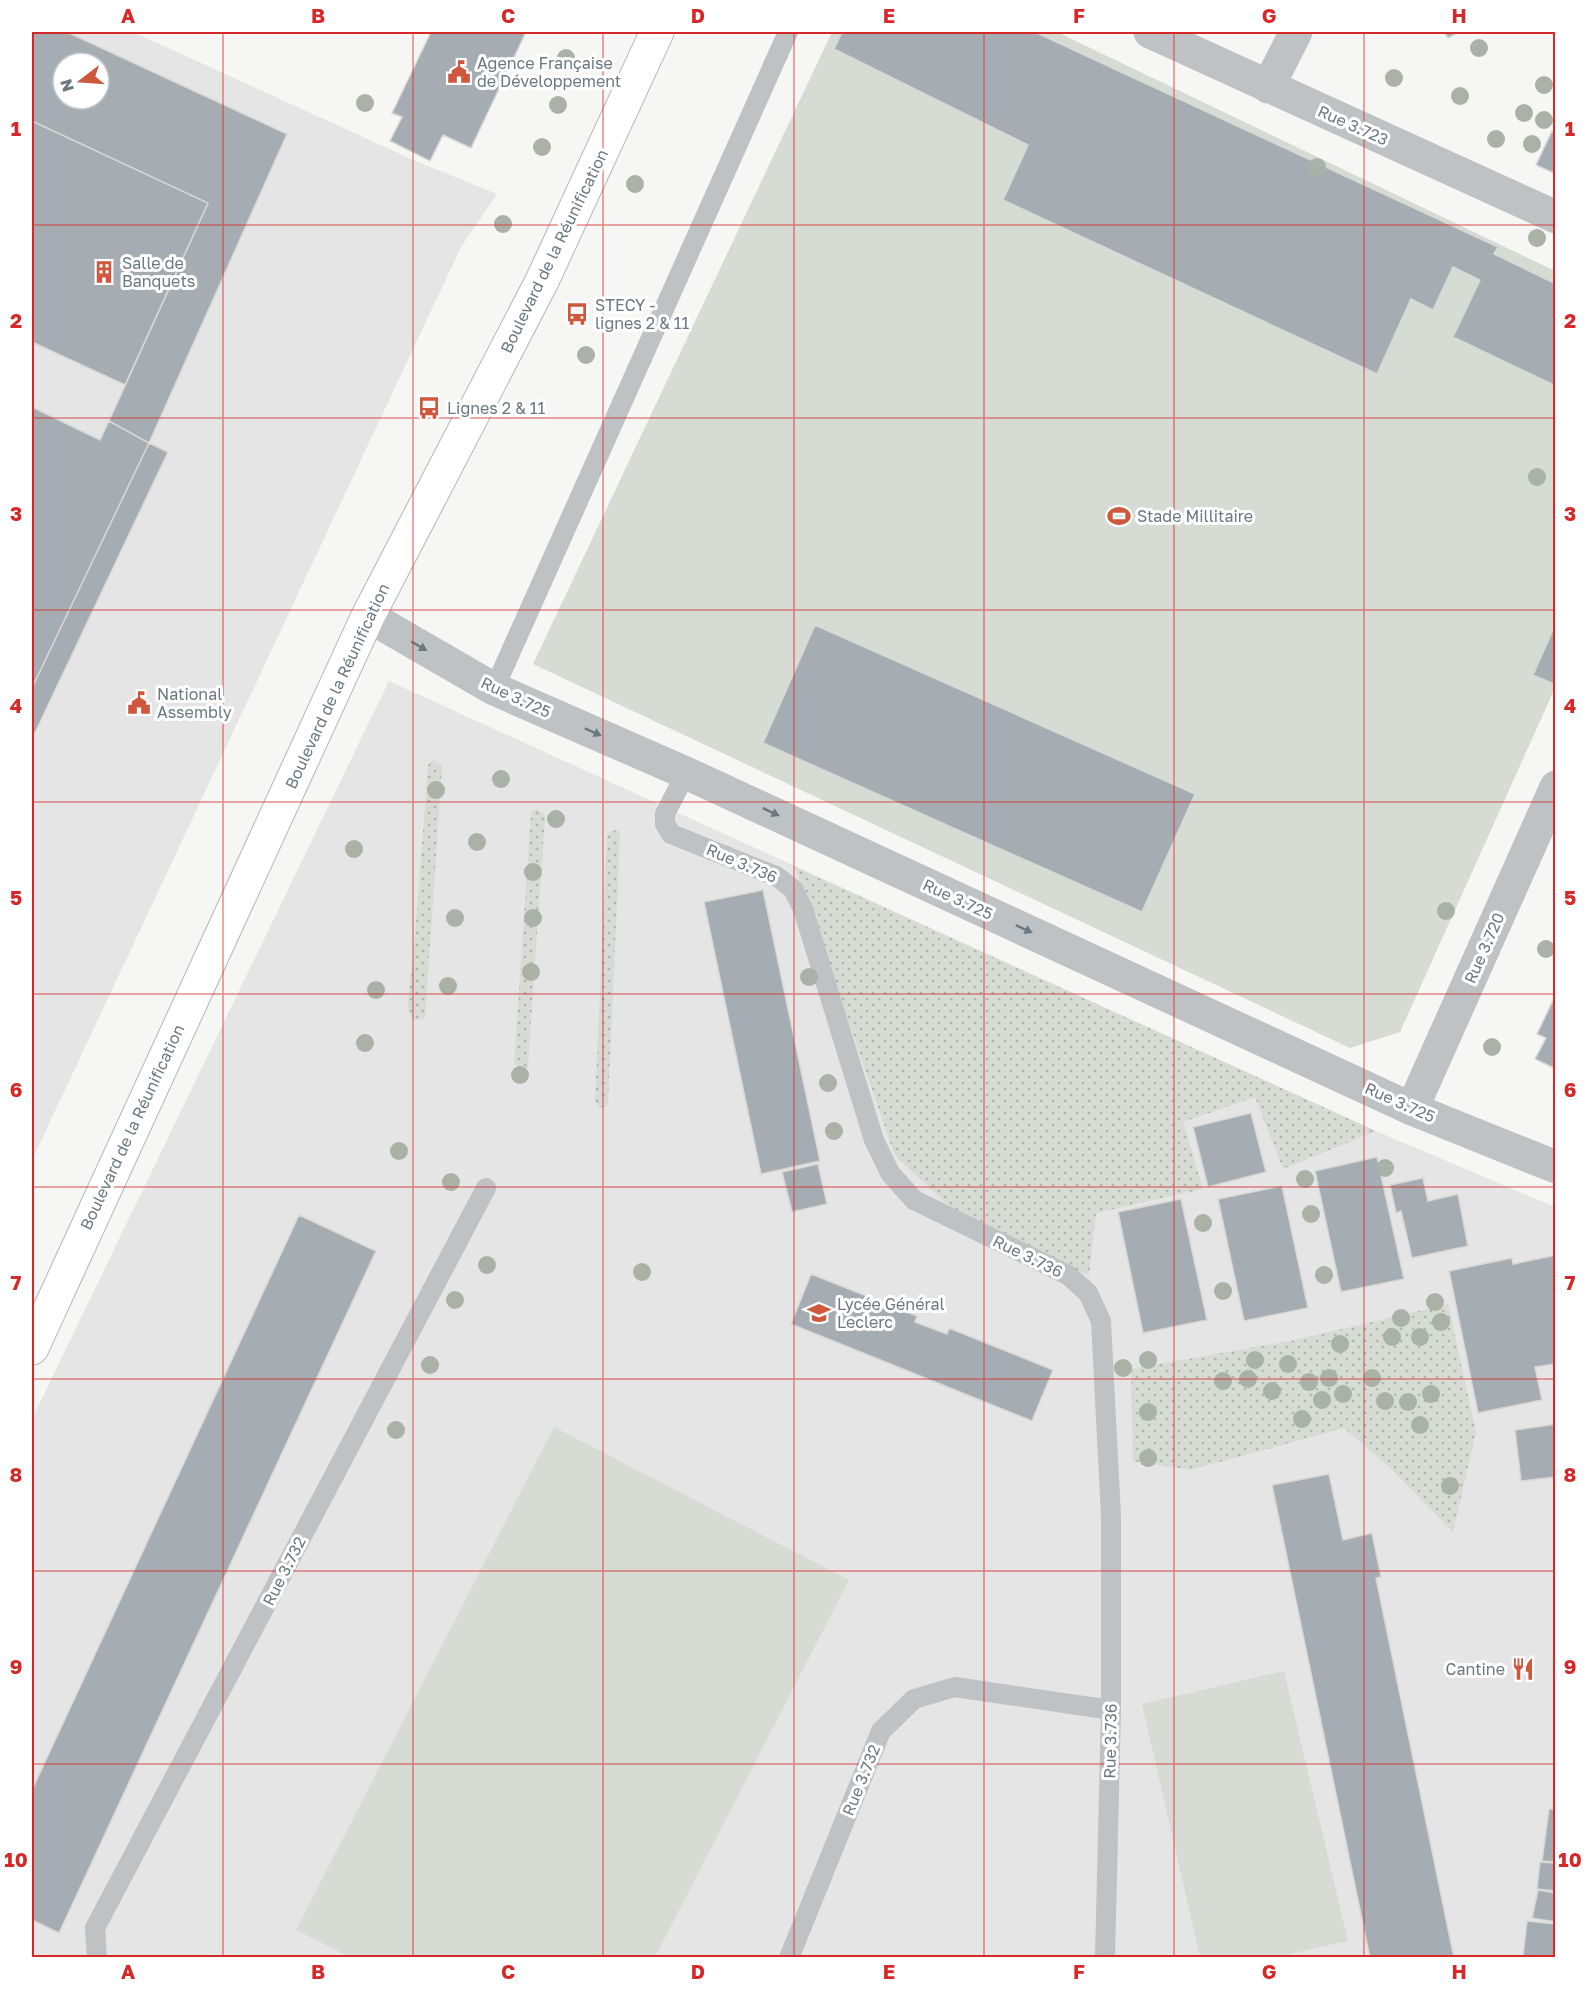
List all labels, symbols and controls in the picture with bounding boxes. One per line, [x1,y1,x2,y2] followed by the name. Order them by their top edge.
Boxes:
[121,3,135,27] text: A
[311,3,325,27] text: B
[501,3,515,27] text: C
[691,3,705,27] text: D
[883,3,895,27] text: E
[1073,3,1085,27] text: F
[1262,3,1276,27] text: G
[1451,3,1467,27] text: H
[51,51,111,111] north arrow
[477,53,621,91] place label: Agence Française de Développement
[446,59,472,85] public building icon: Agence Française de Développement
[55,77,78,94] text: N
[1315,101,1391,149] street label: Rue 3.723
[11,116,21,140] text: 1
[1565,116,1575,140] text: 1
[496,146,612,356] street label: Boulevard de la Réunification
[122,253,195,291] place label: Salle de Banquets
[91,259,117,285] building icon: Salle de Banquets
[595,295,690,333] place label: STECY - lignes 2 & 11
[564,301,590,327] bus stop icon: STECY - lignes 2 & 11
[10,308,22,332] text: 2
[1564,308,1576,332] text: 2
[416,395,442,421] bus stop icon: Lignes 2 & 11
[447,398,546,418] place label: Lignes 2 & 11
[10,501,22,525] text: 3
[1564,501,1576,525] text: 3
[1106,503,1132,529] sports icon: Stade Millitaire
[1137,506,1253,526] place label: Stade Millitaire
[281,580,393,792] street label: Boulevard de la Réunification
[410,640,427,650] one-way arrow
[478,672,554,722] street label: Rue 3.725
[157,684,232,722] place label: National Assembly
[126,690,152,716] public building icon: National Assembly
[10,693,22,717] text: 4
[1564,693,1576,717] text: 4
[584,728,601,737] one-way arrow
[762,808,779,817] one-way arrow
[703,839,781,887] street label: Rue 3.736
[920,874,996,924] street label: Rue 3.725
[10,885,22,909] text: 5
[1564,885,1576,909] text: 5
[1460,910,1508,986] street label: Rue 3.720
[1015,925,1033,935] one-way arrow
[76,1021,188,1233] street label: Boulevard de la Réunification
[10,1077,22,1101] text: 6
[1564,1077,1576,1101] text: 6
[1362,1078,1438,1126] street label: Rue 3.725
[990,1231,1066,1281] street label: Rue 3.736
[11,1270,22,1294] text: 7
[1565,1270,1576,1294] text: 7
[837,1294,945,1332] place label: Lycée Général Leclerc
[806,1300,832,1326] school or university icon: Lycée Général Leclerc
[10,1462,22,1486] text: 8
[1564,1462,1576,1486] text: 8
[258,1533,310,1609] street label: Rue 3.732
[10,1654,22,1678] text: 9
[1564,1654,1576,1678] text: 9
[1510,1656,1536,1682] restaurant icon: Cantine
[1446,1659,1505,1679] place label: Cantine
[1099,1703,1121,1779] street label: Rue 3.736
[838,1742,884,1818] street label: Rue 3.732
[4,1847,28,1871] text: 10
[1558,1847,1582,1871] text: 10
[121,1959,135,1983] text: A
[311,1959,325,1983] text: B
[501,1959,515,1983] text: C
[691,1959,705,1983] text: D
[883,1959,895,1983] text: E
[1073,1959,1085,1983] text: F
[1262,1959,1276,1983] text: G
[1451,1959,1467,1983] text: H

